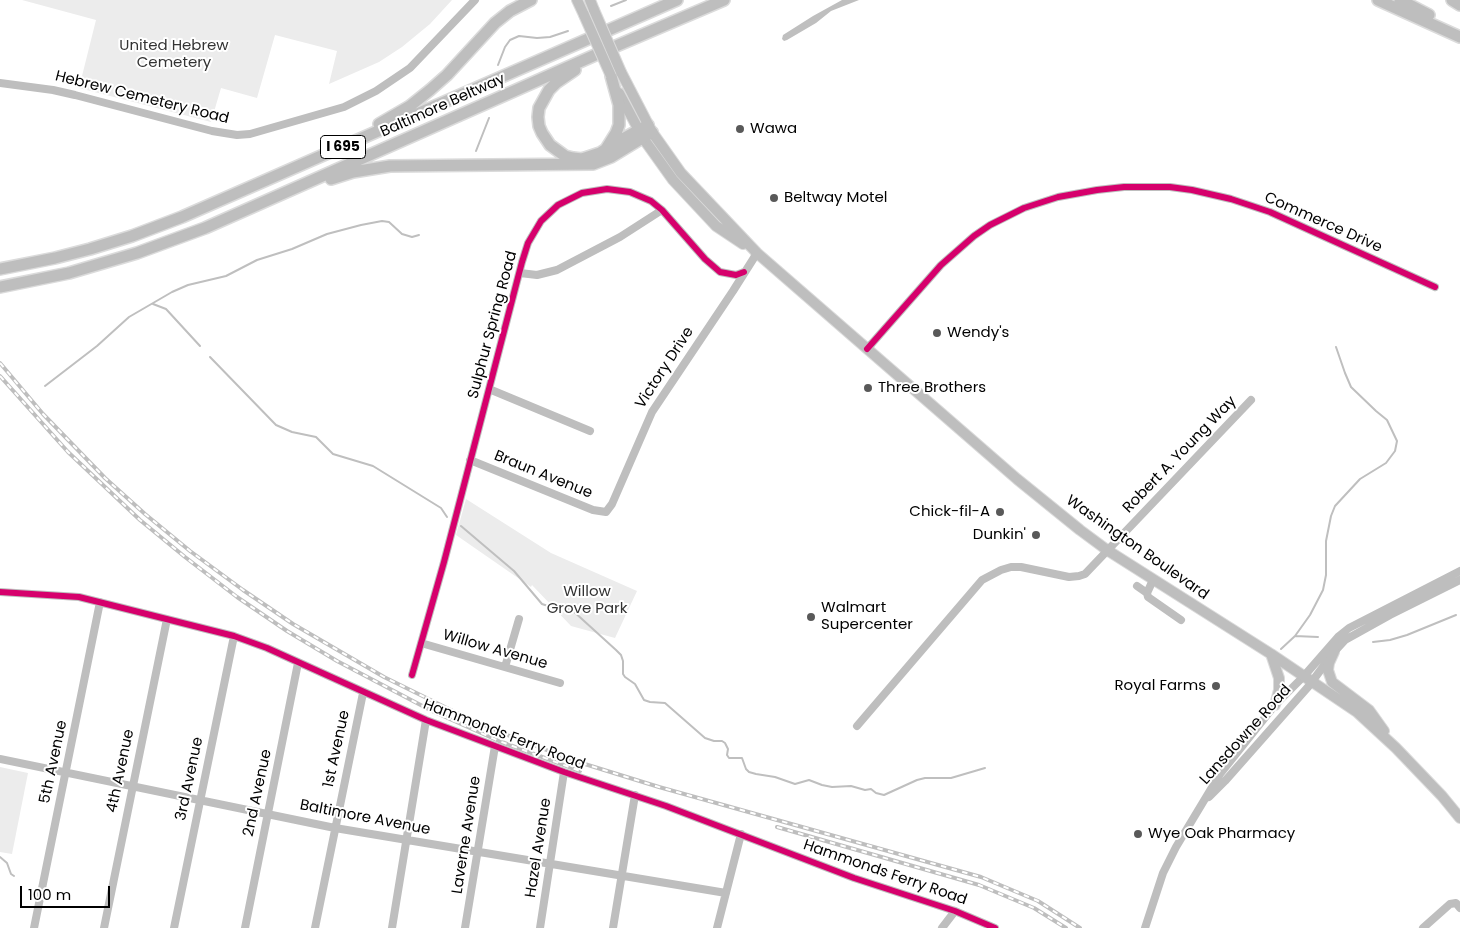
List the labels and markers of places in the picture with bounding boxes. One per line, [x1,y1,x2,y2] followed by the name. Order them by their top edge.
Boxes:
[750,120,797,138] place label: Wawa
[734,123,746,135] marker: Wawa
[784,189,887,207] place label: Beltway Motel
[768,192,780,204] marker: Beltway Motel
[947,324,1009,342] place label: Wendy's
[931,327,943,339] marker: Wendy's
[878,379,986,397] place label: Three Brothers
[862,382,874,394] marker: Three Brothers
[909,503,990,521] place label: Chick-fil-A
[994,506,1006,518] marker: Chick-fil-A
[973,526,1026,544] place label: Dunkin'
[1030,529,1042,541] marker: Dunkin'
[821,599,913,634] place label: Walmart Supercenter
[805,611,817,623] marker: Walmart Supercenter
[1114,677,1206,695] place label: Royal Farms
[1210,680,1222,692] marker: Royal Farms
[1148,825,1295,843] place label: Wye Oak Pharmacy
[1132,828,1144,840] marker: Wye Oak Pharmacy

